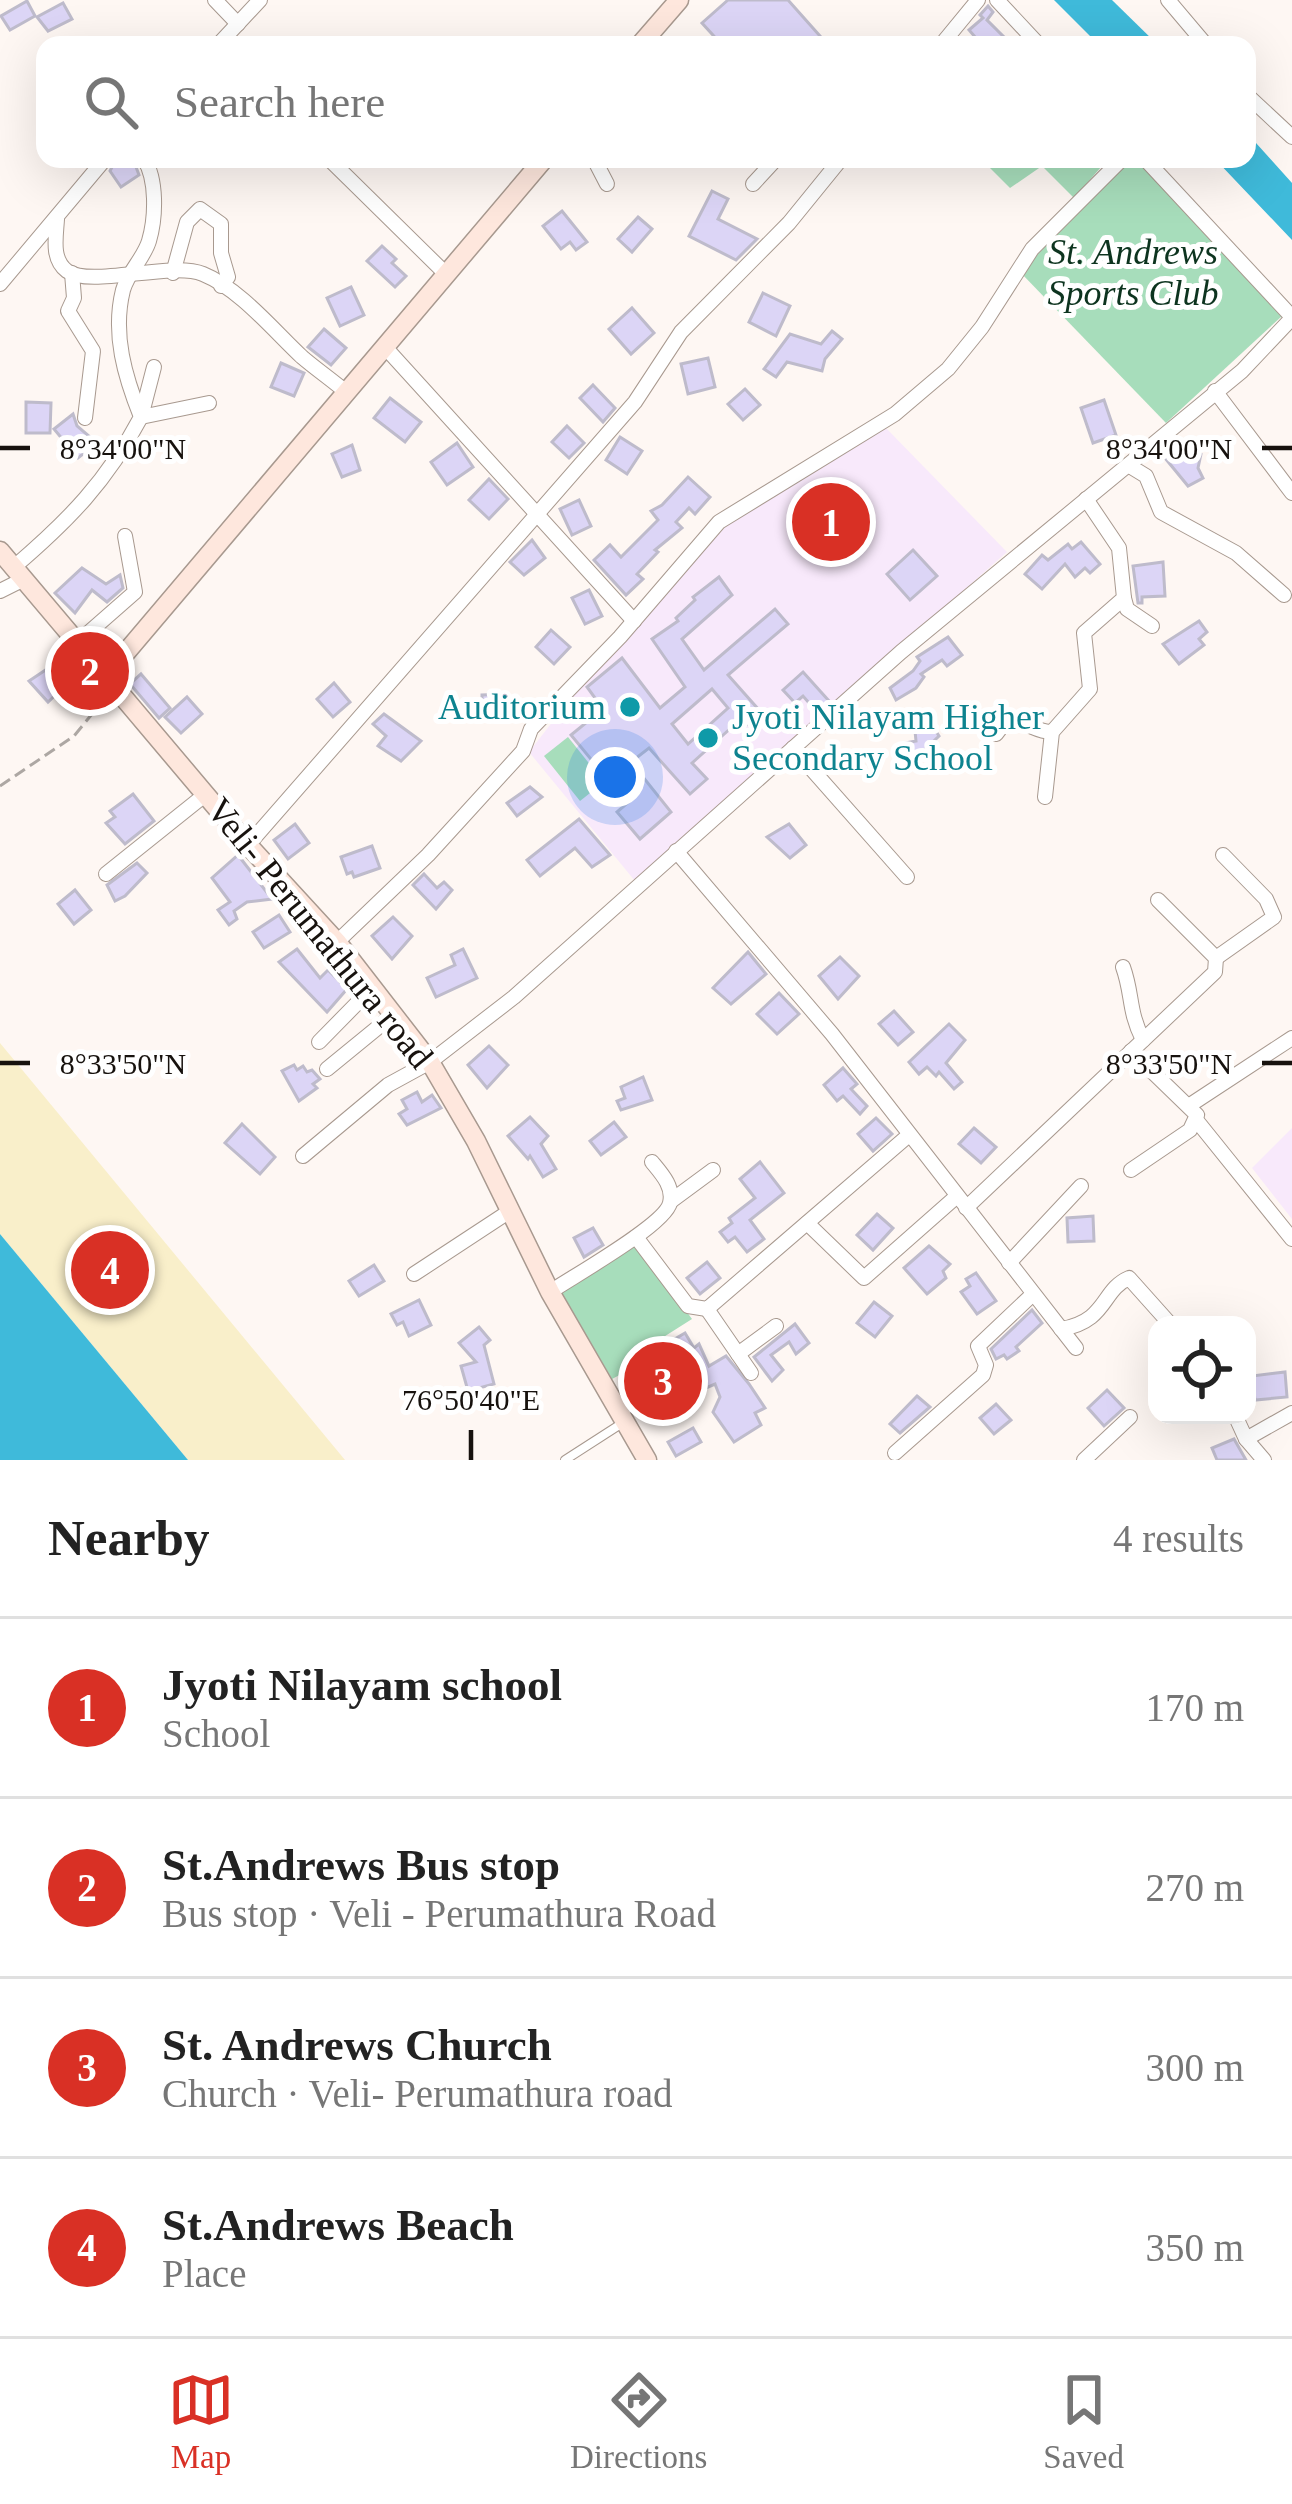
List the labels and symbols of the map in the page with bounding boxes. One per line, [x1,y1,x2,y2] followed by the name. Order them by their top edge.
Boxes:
[1047,232,1219,313] park label: St. Andrews Sports Club
[60,432,186,465] text: 8°34'00"N
[1106,432,1232,465] text: 8°34'00"N
[792,477,870,567] pin: 1
[51,626,129,716] pin: 2
[438,687,606,727] place label: Auditorium
[617,694,643,720] marker: Auditorium
[732,697,1044,778] place label: Jyoti Nilayam Higher Secondary School
[695,725,721,751] marker: Jyoti Nilayam Higher Secondary School
[585,747,645,807] your location
[199,790,441,1076] street label: Veli- Perumathura road
[60,1047,186,1080] text: 8°33'50"N
[1106,1047,1232,1080] text: 8°33'50"N
[71,1225,149,1315] pin: 4
[624,1336,702,1426] pin: 3
[402,1383,540,1416] text: 76°50'40"E

